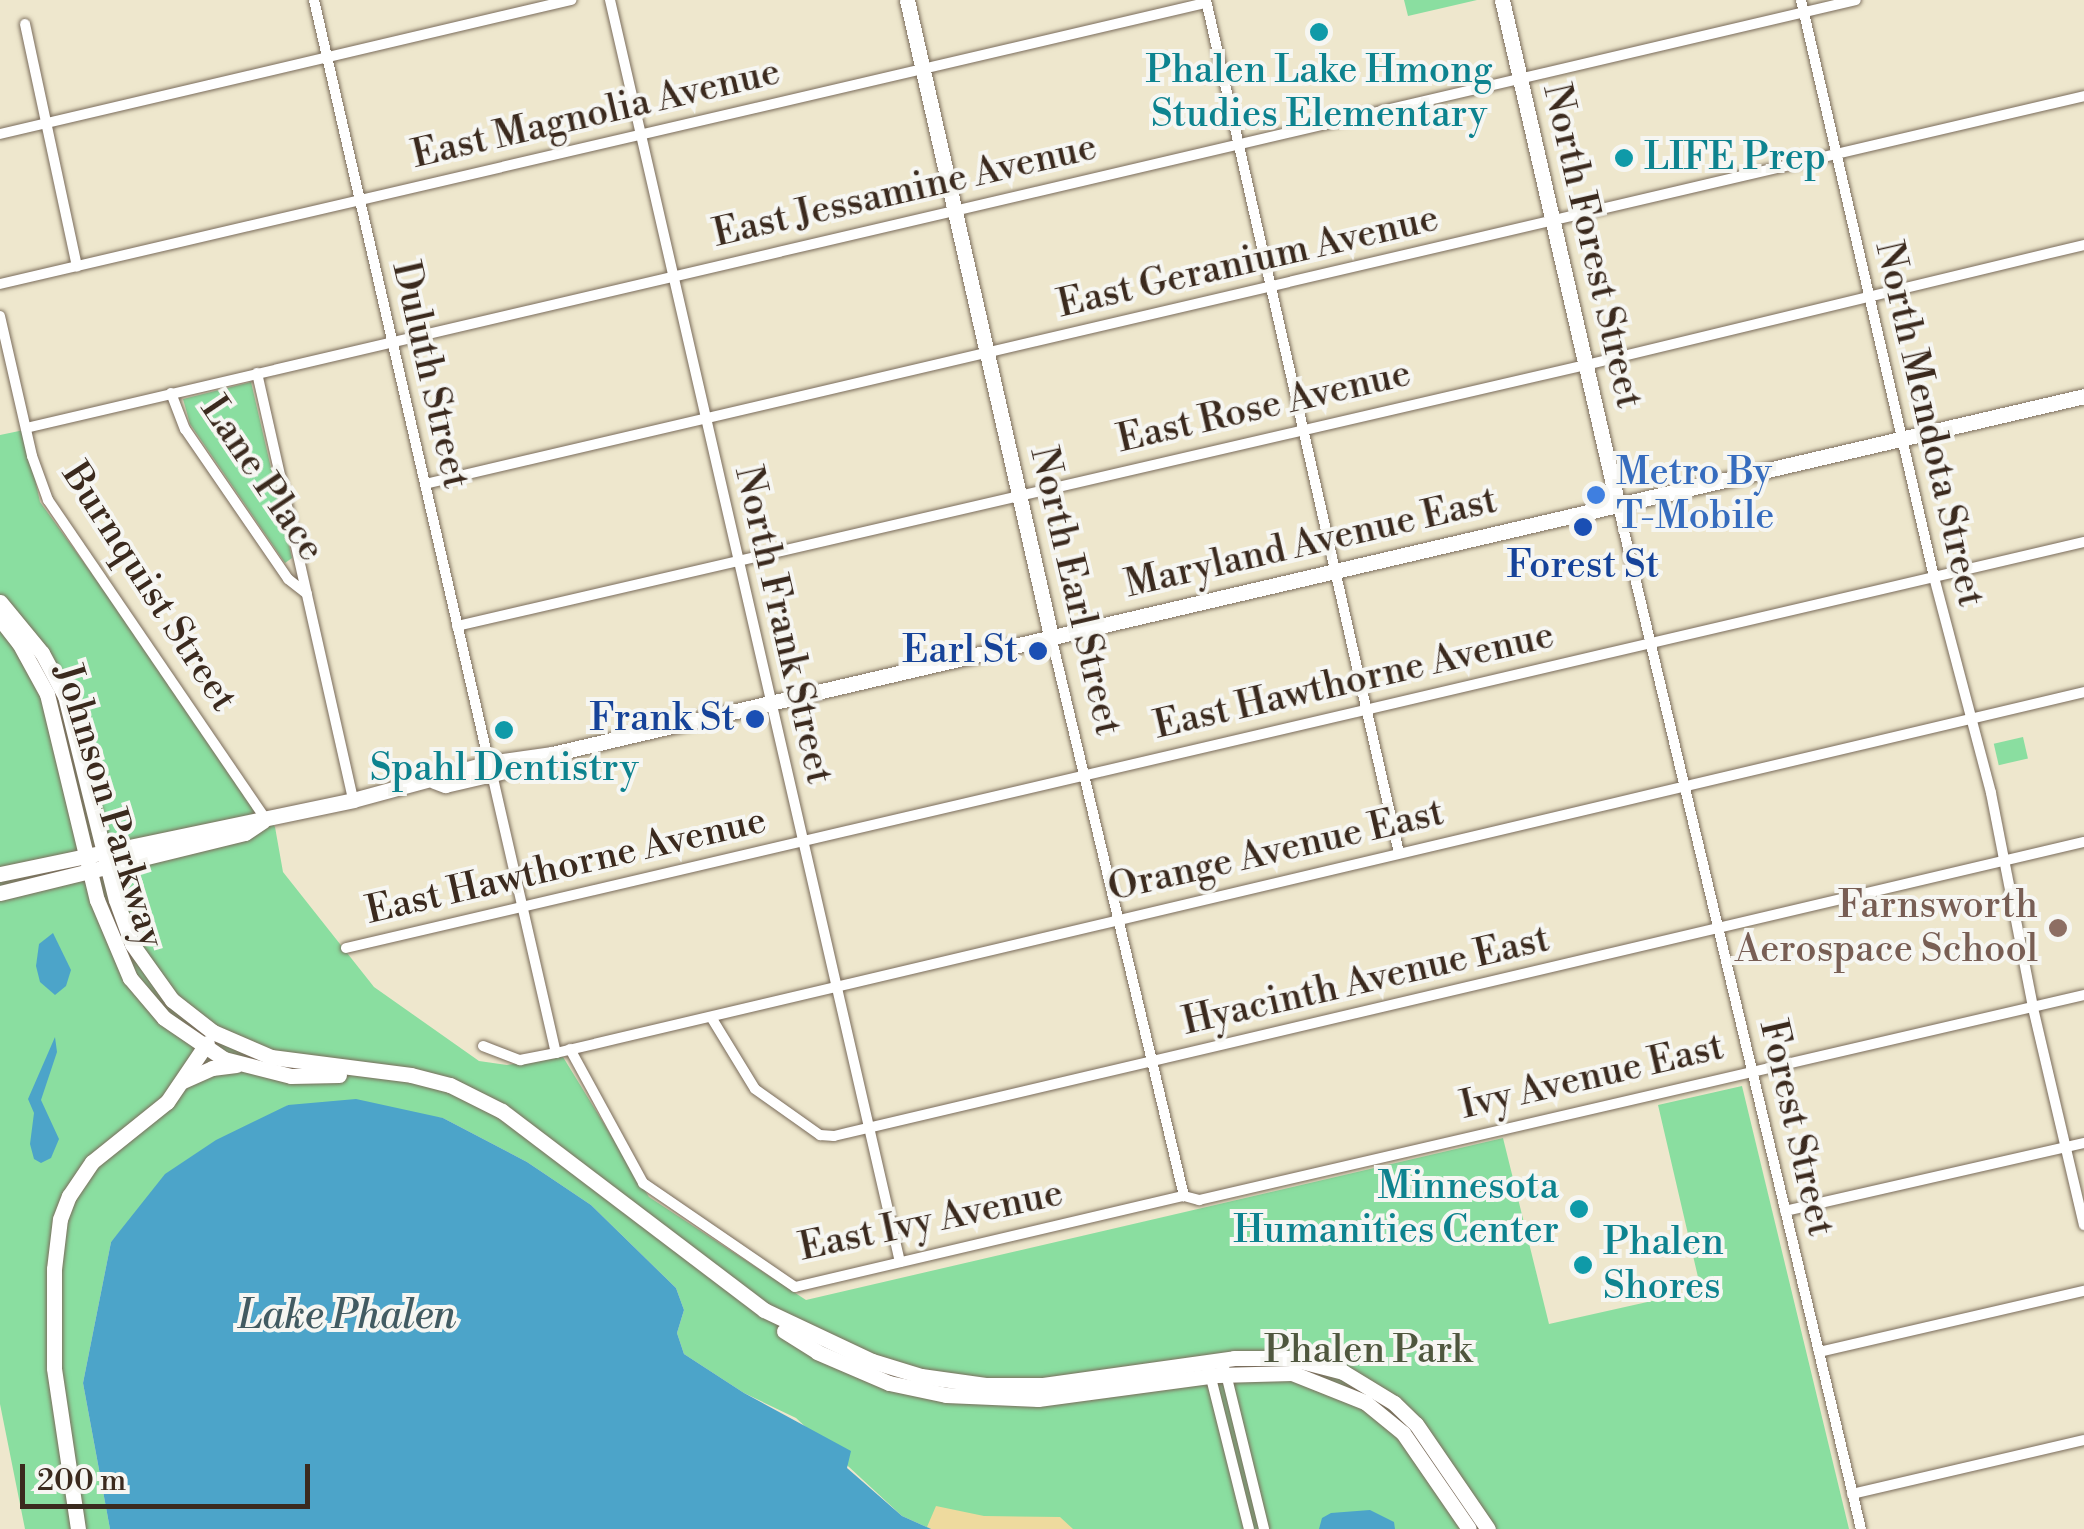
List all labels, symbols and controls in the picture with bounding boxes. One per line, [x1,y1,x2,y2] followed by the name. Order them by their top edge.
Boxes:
[1308,21,1330,43] marker: Phalen Lake Hmong Studies Elementary
[1145,48,1493,137] place label: Phalen Lake Hmong Studies Elementary
[408,49,784,179] street label: East Magnolia Avenue
[1533,79,1651,413] street label: North Forest Street
[709,125,1101,257] street label: East Jessamine Avenue
[1644,135,1826,181] place label: LIFE Prep
[1613,147,1635,169] marker: LIFE Prep
[1053,196,1443,328] street label: East Geranium Avenue
[1865,237,1993,611] street label: North Mendota Street
[382,257,478,493] street label: Duluth Street
[1113,351,1415,463] street label: East Rose Avenue
[190,388,334,570] street label: Lane Place
[1020,442,1130,740] street label: North Earl Street
[1616,450,1774,540] place label: Metro By T-Mobile
[52,454,246,720] street label: Burnquist Street
[724,462,842,788] street label: North Frank Street
[1120,478,1502,608] street label: Maryland Avenue East
[1585,484,1607,506] marker: Metro By T-Mobile
[1572,516,1594,538] marker: Forest St
[1507,543,1659,589] place label: Forest St
[1150,613,1558,749] street label: East Hawthorne Avenue
[902,628,1018,674] place label: Earl St
[1027,640,1049,662] marker: Earl St
[44,659,174,953] street label: Johnson Parkway
[589,696,735,742] place label: Frank St
[744,708,766,730] marker: Frank St
[493,719,515,741] marker: Spahl Dentistry
[370,746,638,792] place label: Spahl Dentistry
[1104,790,1448,912] street label: Orange Avenue East
[362,798,770,934] street label: East Hawthorne Avenue
[1735,883,2038,972] place label: Farnsworth Aerospace School
[1178,917,1554,1045] street label: Hyacinth Avenue East
[2047,917,2069,939] marker: Farnsworth Aerospace School
[1749,1016,1843,1240] street label: Forest Street
[1456,1025,1728,1129] street label: Ivy Avenue East
[1233,1164,1559,1254] place label: Minnesota Humanities Center
[795,1171,1067,1271] street label: East Ivy Avenue
[1568,1198,1590,1220] marker: Minnesota Humanities Center
[1603,1220,1724,1310] place label: Phalen Shores
[1572,1254,1594,1276] marker: Phalen Shores
[238,1292,456,1340] water label: Lake Phalen
[1264,1328,1472,1374] park label: Phalen Park
[25,1444,315,1506] scale bar
[37,1462,126,1500] text: 200 m

